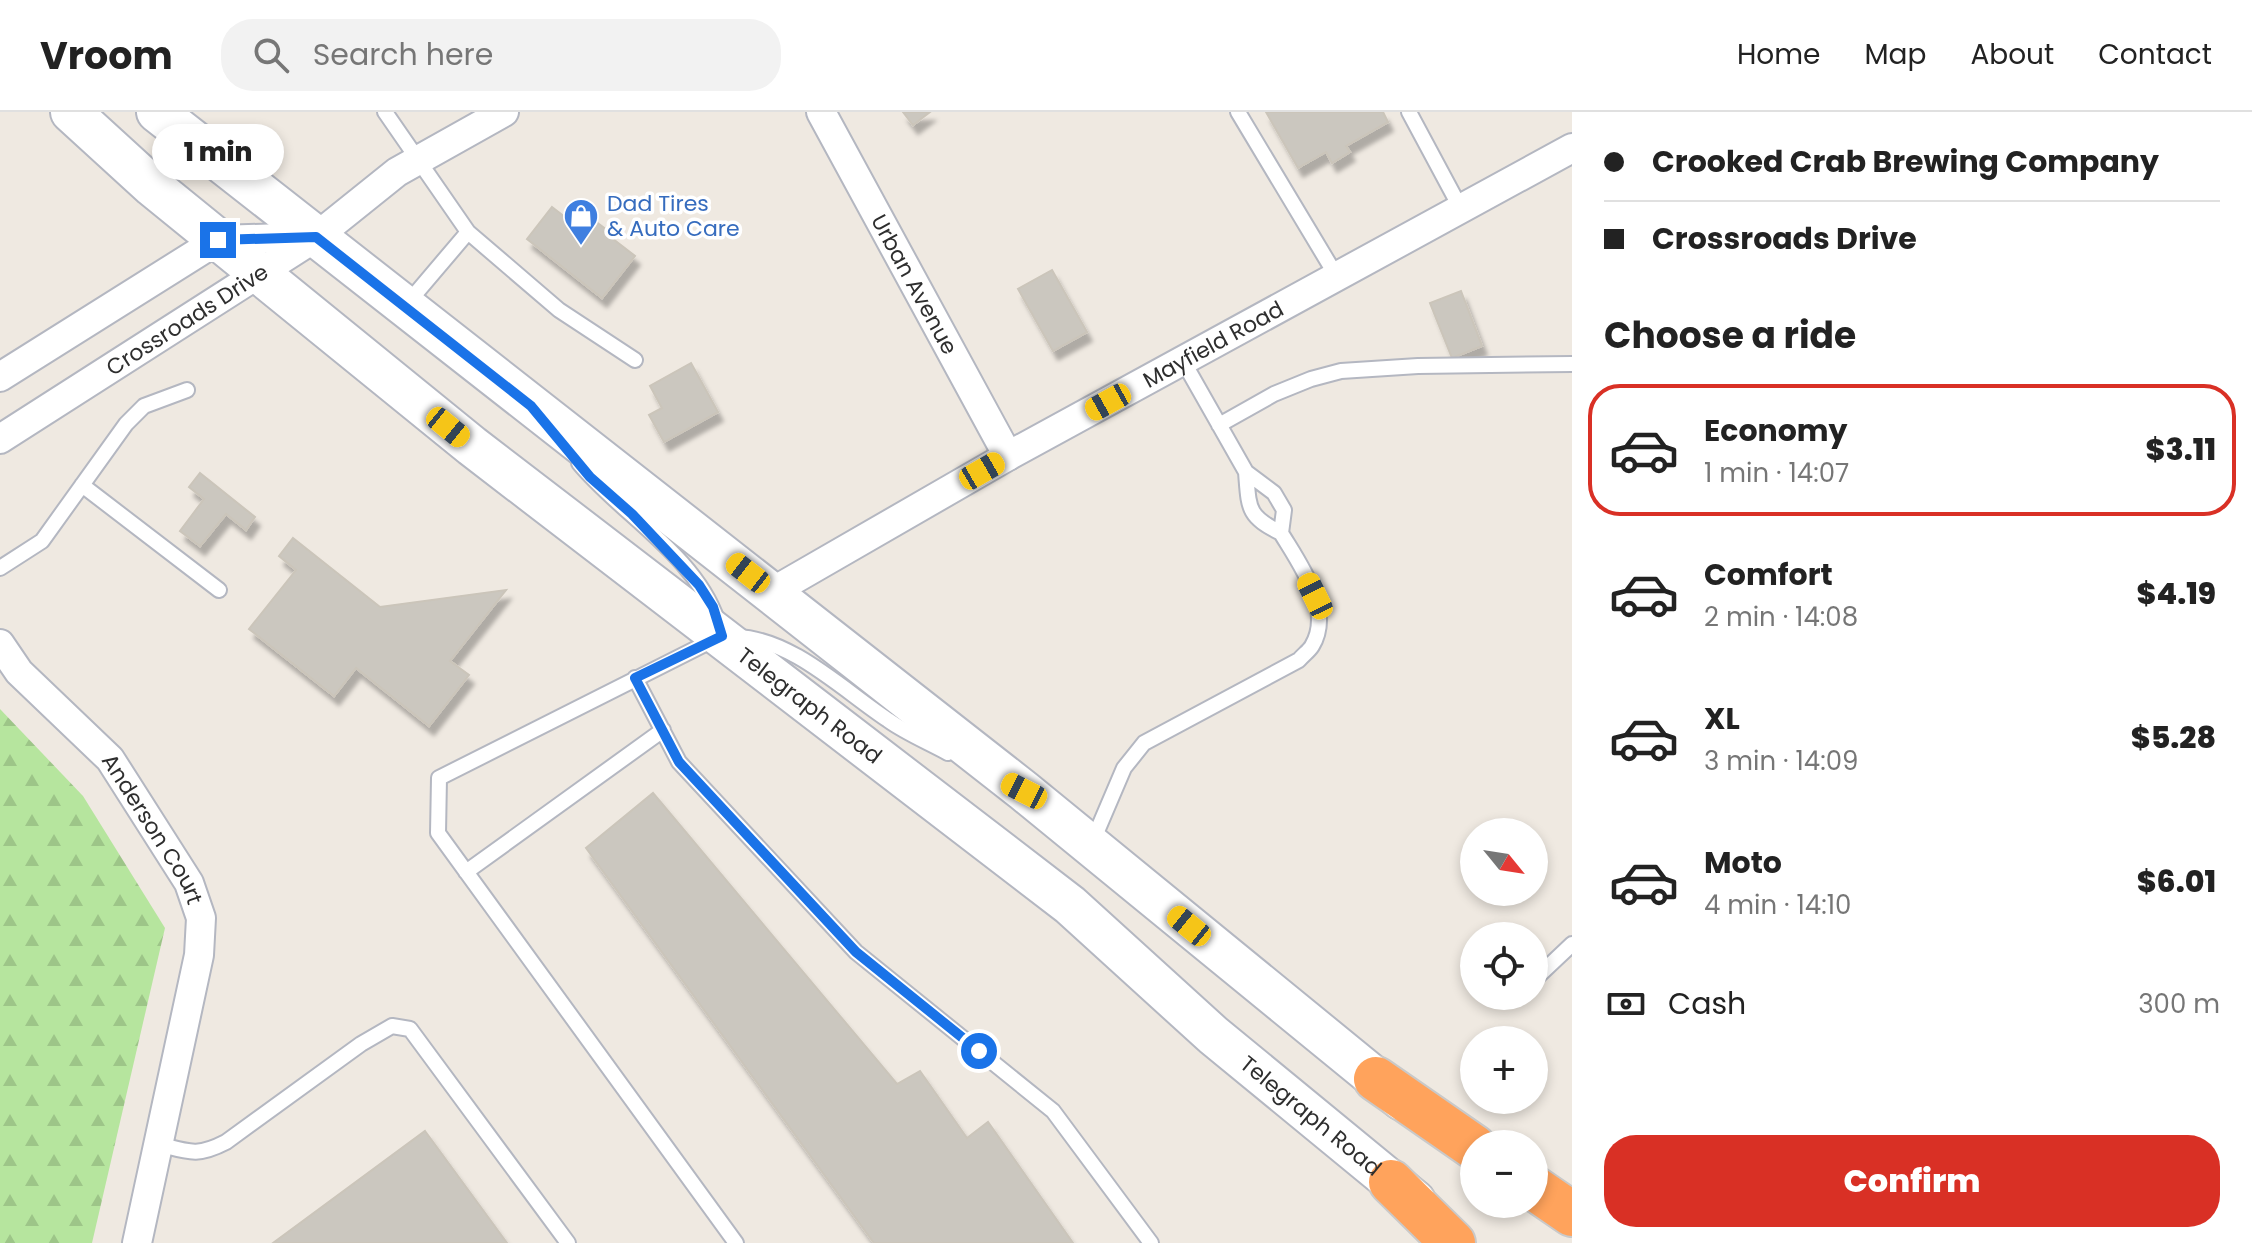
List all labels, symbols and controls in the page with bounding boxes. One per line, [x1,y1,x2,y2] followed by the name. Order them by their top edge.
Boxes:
[221,19,781,91] search box
[40,29,173,82] text: Vroom
[249,33,293,77] icon: search
[313,33,493,76] text: Search here
[1737,35,1820,74] text: Home
[1864,35,1926,74] text: Map
[1970,35,2054,74] text: About
[2098,35,2212,74] text: Contact
[152,124,284,180] callout: 1 min
[184,134,252,170] text: 1 min
[1652,140,2159,183] text: Crooked Crab Brewing Company
[607,188,740,244] place label: Dad Tires & Auto Care
[562,197,600,247] shop icon: Dad Tires & Auto Care
[863,209,965,360] street label: Urban Avenue
[1652,217,1917,260] text: Crossroads Drive
[200,222,236,258] route end
[100,256,274,383] street label: Crossroads Drive
[1137,293,1289,395] street label: Mayfield Road
[1604,310,1856,361] text: Choose a ride
[1081,380,1135,424] car
[422,403,474,451] car
[1704,409,1848,452] text: Economy
[1608,414,1680,486] icon: car
[2146,428,2216,471] text: $3.11
[955,449,1009,493] car
[1704,455,1849,491] text: 1 min · 14:07
[722,549,774,597] car
[1704,553,1833,596] text: Comfort
[1608,558,1680,630] icon: car
[1294,569,1336,623] car
[2137,572,2216,615] text: $4.19
[1704,599,1858,635] text: 2 min · 14:08
[731,640,888,771] street label: Telegraph Road
[1704,697,1740,740] text: XL
[1608,702,1680,774] icon: car
[2131,716,2216,759] text: $5.28
[1704,743,1858,779] text: 3 min · 14:09
[94,748,210,909] street label: Anderson Court
[997,769,1051,813] car
[1460,818,1548,906] north arrow
[1460,818,1548,1218] map controls
[1704,841,1782,884] text: Moto
[1608,846,1680,918] icon: car
[2137,860,2216,903] text: $6.01
[1704,887,1851,923] text: 4 min · 14:10
[1163,902,1215,950] car
[1460,922,1548,1010] button: locate
[1604,982,1648,1026] icon: cash
[1668,982,1746,1025] text: Cash
[2138,986,2220,1022] text: 300 m
[1460,1026,1548,1114] button: +
[961,1033,997,1069] route start
[1233,1049,1388,1183] street label: Telegraph Road
[1460,1130,1548,1218] button: −
[1604,1135,2220,1227] button: Confirm

